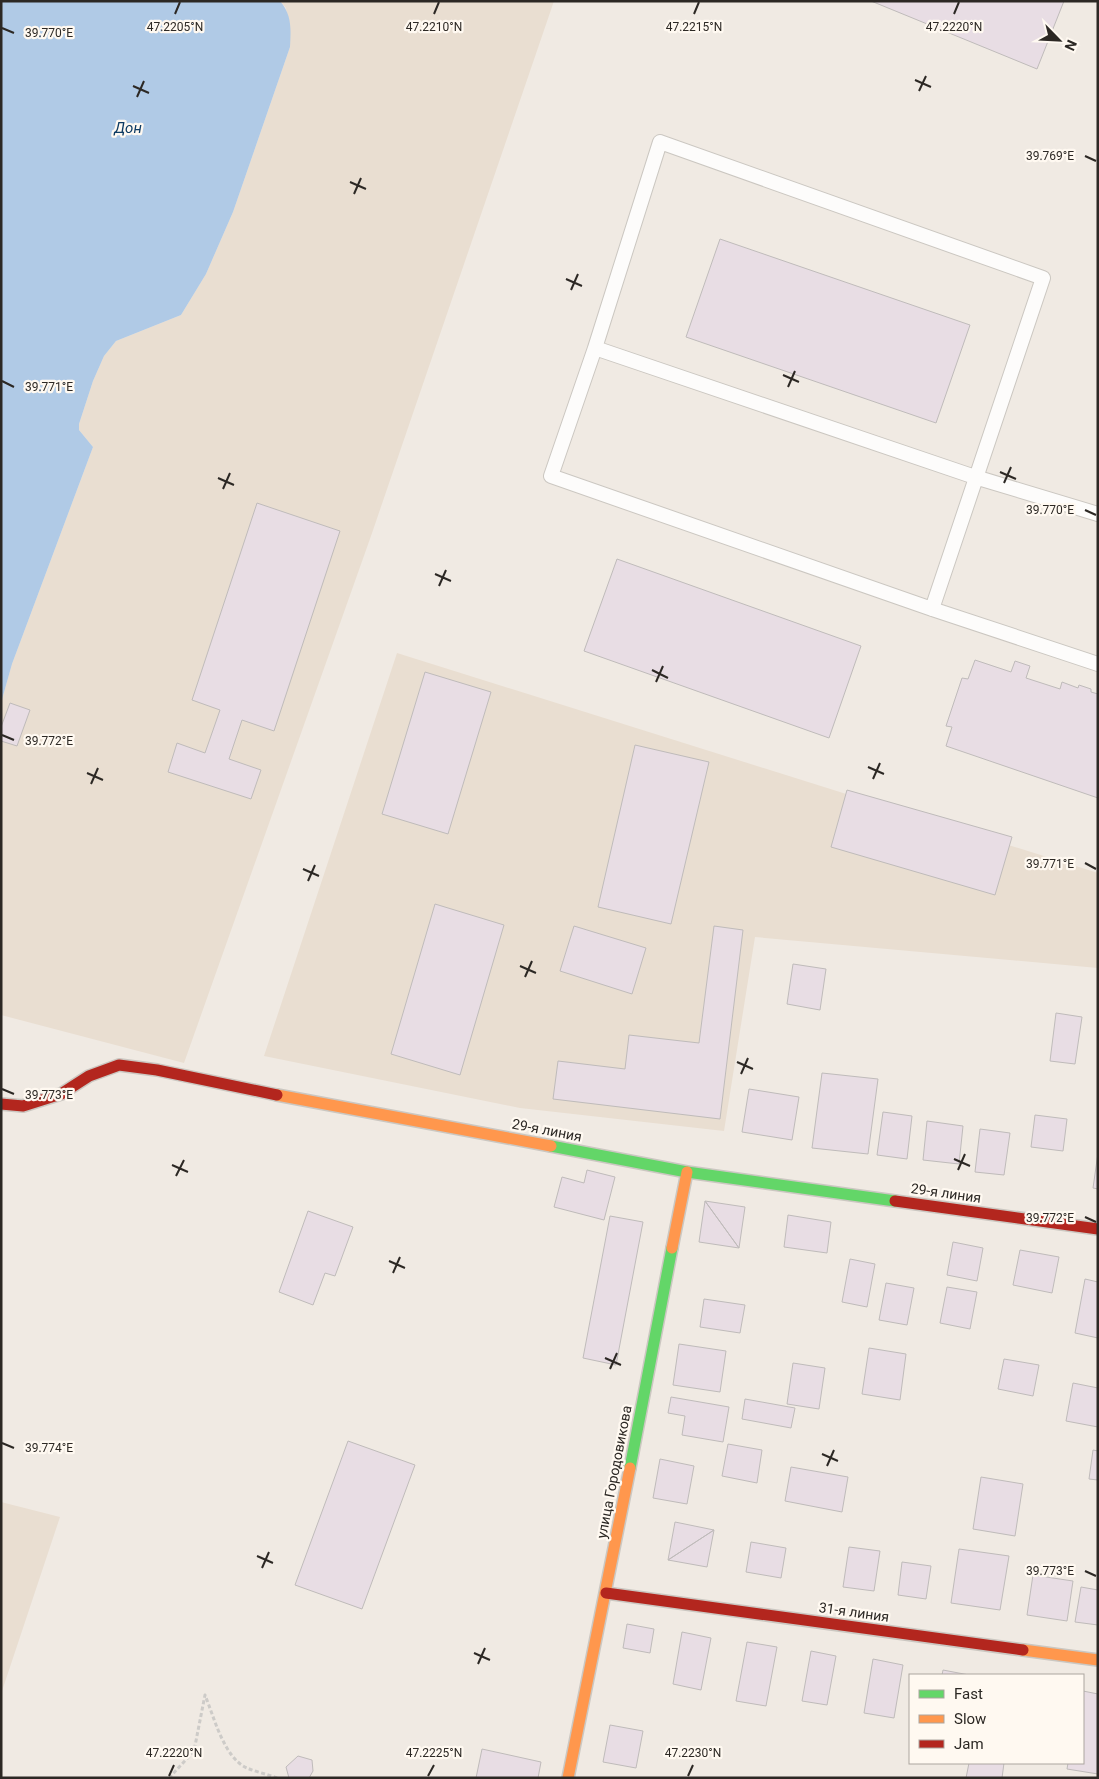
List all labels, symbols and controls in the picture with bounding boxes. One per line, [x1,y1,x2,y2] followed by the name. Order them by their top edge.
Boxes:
[1034,15,1084,65] north arrow
[147,20,203,34] text: 47.2205°N
[406,20,462,34] text: 47.2210°N
[666,20,722,34] text: 47.2215°N
[926,20,982,34] text: 47.2220°N
[25,26,73,40] text: 39.770°E
[1062,38,1080,53] text: N
[113,119,142,137] water label: Дон
[1026,149,1074,163] text: 39.769°E
[25,380,73,394] text: 39.771°E
[1026,503,1074,517] text: 39.770°E
[25,734,73,748] text: 39.772°E
[1026,857,1074,871] text: 39.771°E
[25,1088,73,1102] text: 39.773°E
[511,1115,583,1145] street label: 29-я линия
[910,1180,982,1206] street label: 29-я линия
[1026,1211,1074,1225] text: 39.772°E
[593,1404,635,1540] street label: улица Городовикова
[25,1441,73,1455] text: 39.774°E
[1026,1564,1074,1578] text: 39.773°E
[818,1599,890,1625] street label: 31-я линия
[909,1674,1084,1764] legend
[954,1685,983,1703] text: Fast
[954,1710,986,1728] text: Slow
[954,1735,984,1753] text: Jam
[146,1746,202,1760] text: 47.2220°N
[406,1746,462,1760] text: 47.2225°N
[665,1746,721,1760] text: 47.2230°N

